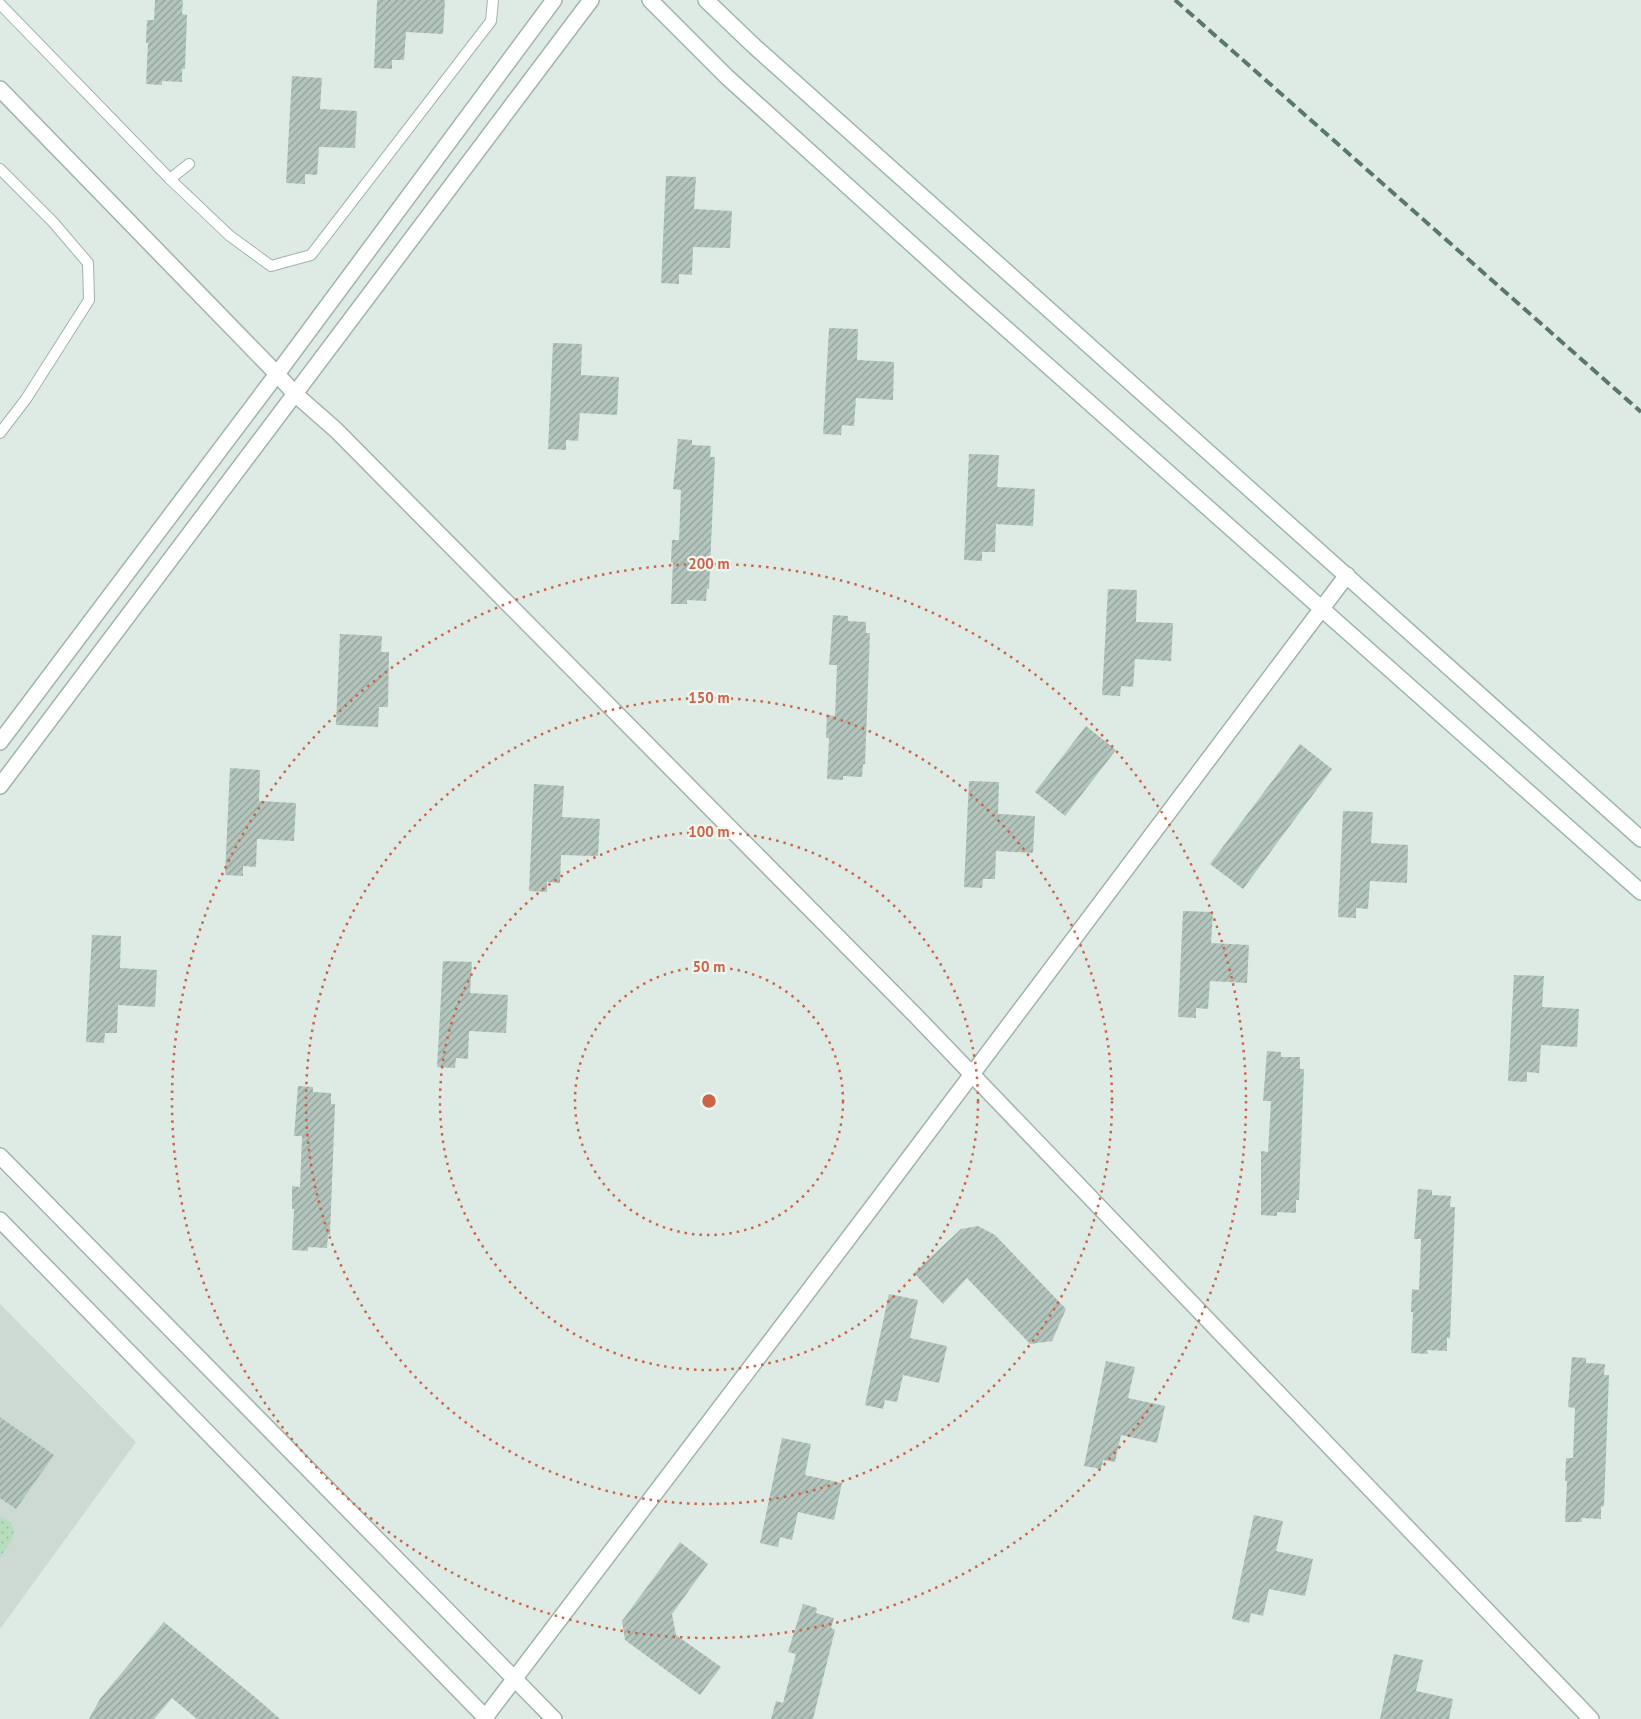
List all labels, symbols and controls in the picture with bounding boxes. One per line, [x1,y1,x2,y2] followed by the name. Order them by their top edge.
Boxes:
[688,554,730,573] text: 200 m
[688,688,730,707] text: 150 m
[688,822,730,841] text: 100 m
[693,957,725,976] text: 50 m
[700,1092,718,1110] centre of rings

